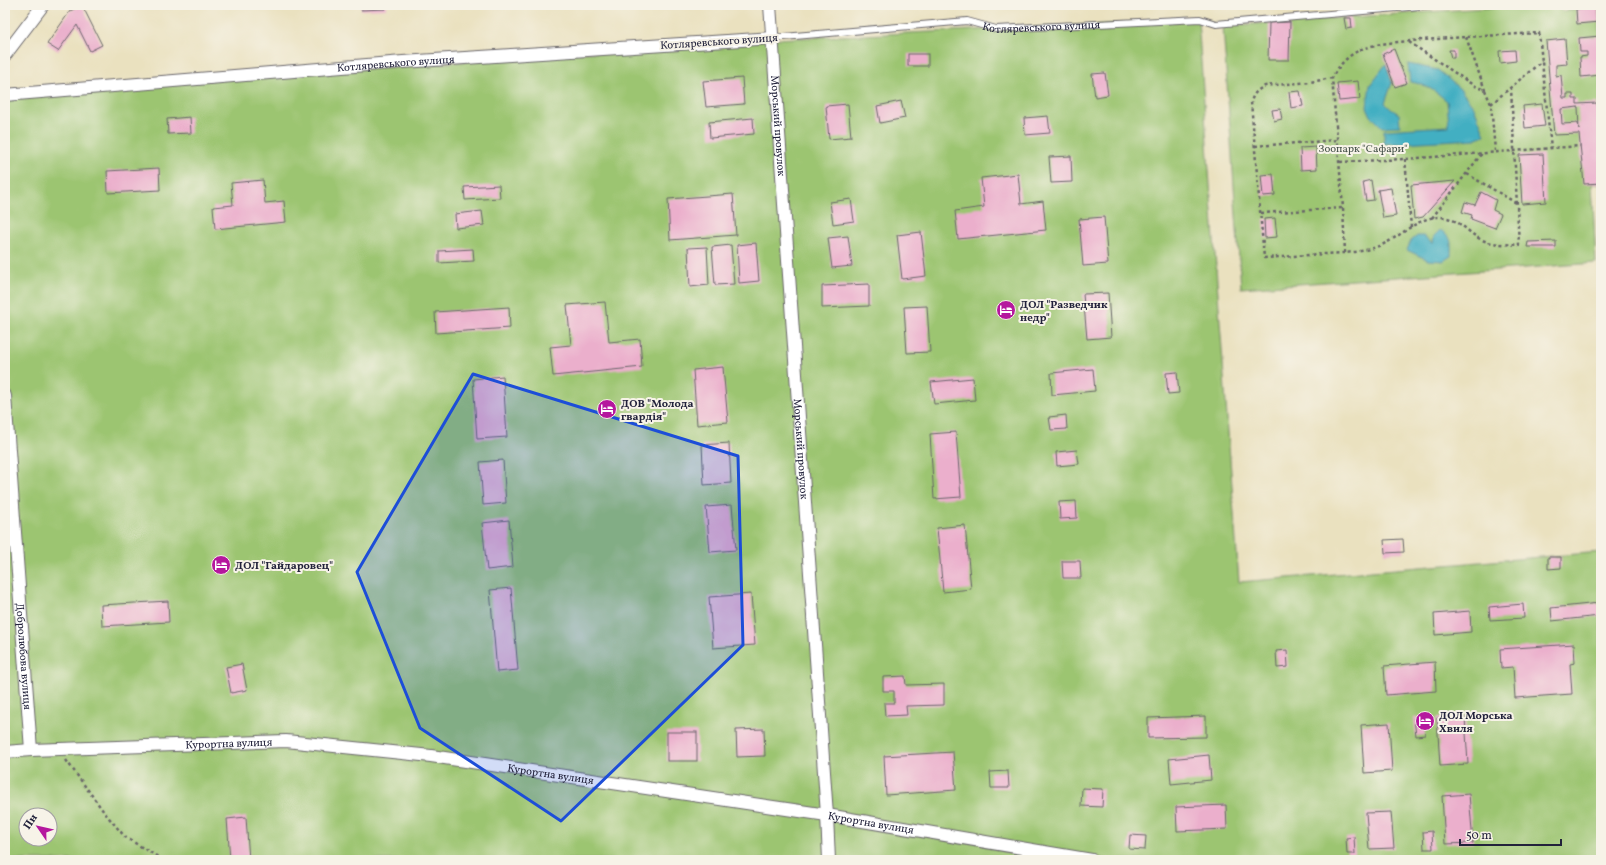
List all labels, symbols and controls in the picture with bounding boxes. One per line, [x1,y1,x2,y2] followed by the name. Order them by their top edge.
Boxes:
[980,18,1101,38] street label: Котляревського вулиця
[660,31,779,54] street label: Котляревського вулиця
[336,53,455,76] street label: Котляревського вулиця
[766,75,788,177] street label: Морський провулок
[1318,142,1408,157] park label: Зоопарк "Сафари"
[1020,298,1108,326] place label: ДОЛ "Разведчик недр"
[995,299,1017,321] hotel icon: ДОЛ "Разведчик недр"
[621,397,694,425] place label: ДОВ "Молода гвардія"
[596,398,618,420] hotel icon: ДОВ "Молода гвардія"
[789,398,811,500] street label: Морський провулок
[210,554,232,576] hotel icon: ДОЛ "Гайдаровец"
[235,559,333,574] place label: ДОЛ "Гайдаровец"
[11,602,34,711] street label: Добролюбова вулиця
[1439,709,1513,737] place label: ДОЛ Морська Хвиля
[1414,710,1436,732] hotel icon: ДОЛ Морська Хвиля
[185,735,273,754] street label: Курортна вулиця
[506,761,595,789] street label: Курортна вулиця
[18,807,58,847] north arrow
[827,809,915,839] street label: Курортна вулиця
[20,812,42,833] text: Пн
[1460,821,1561,847] scale bar
[1466,828,1492,844] text: 50 m

